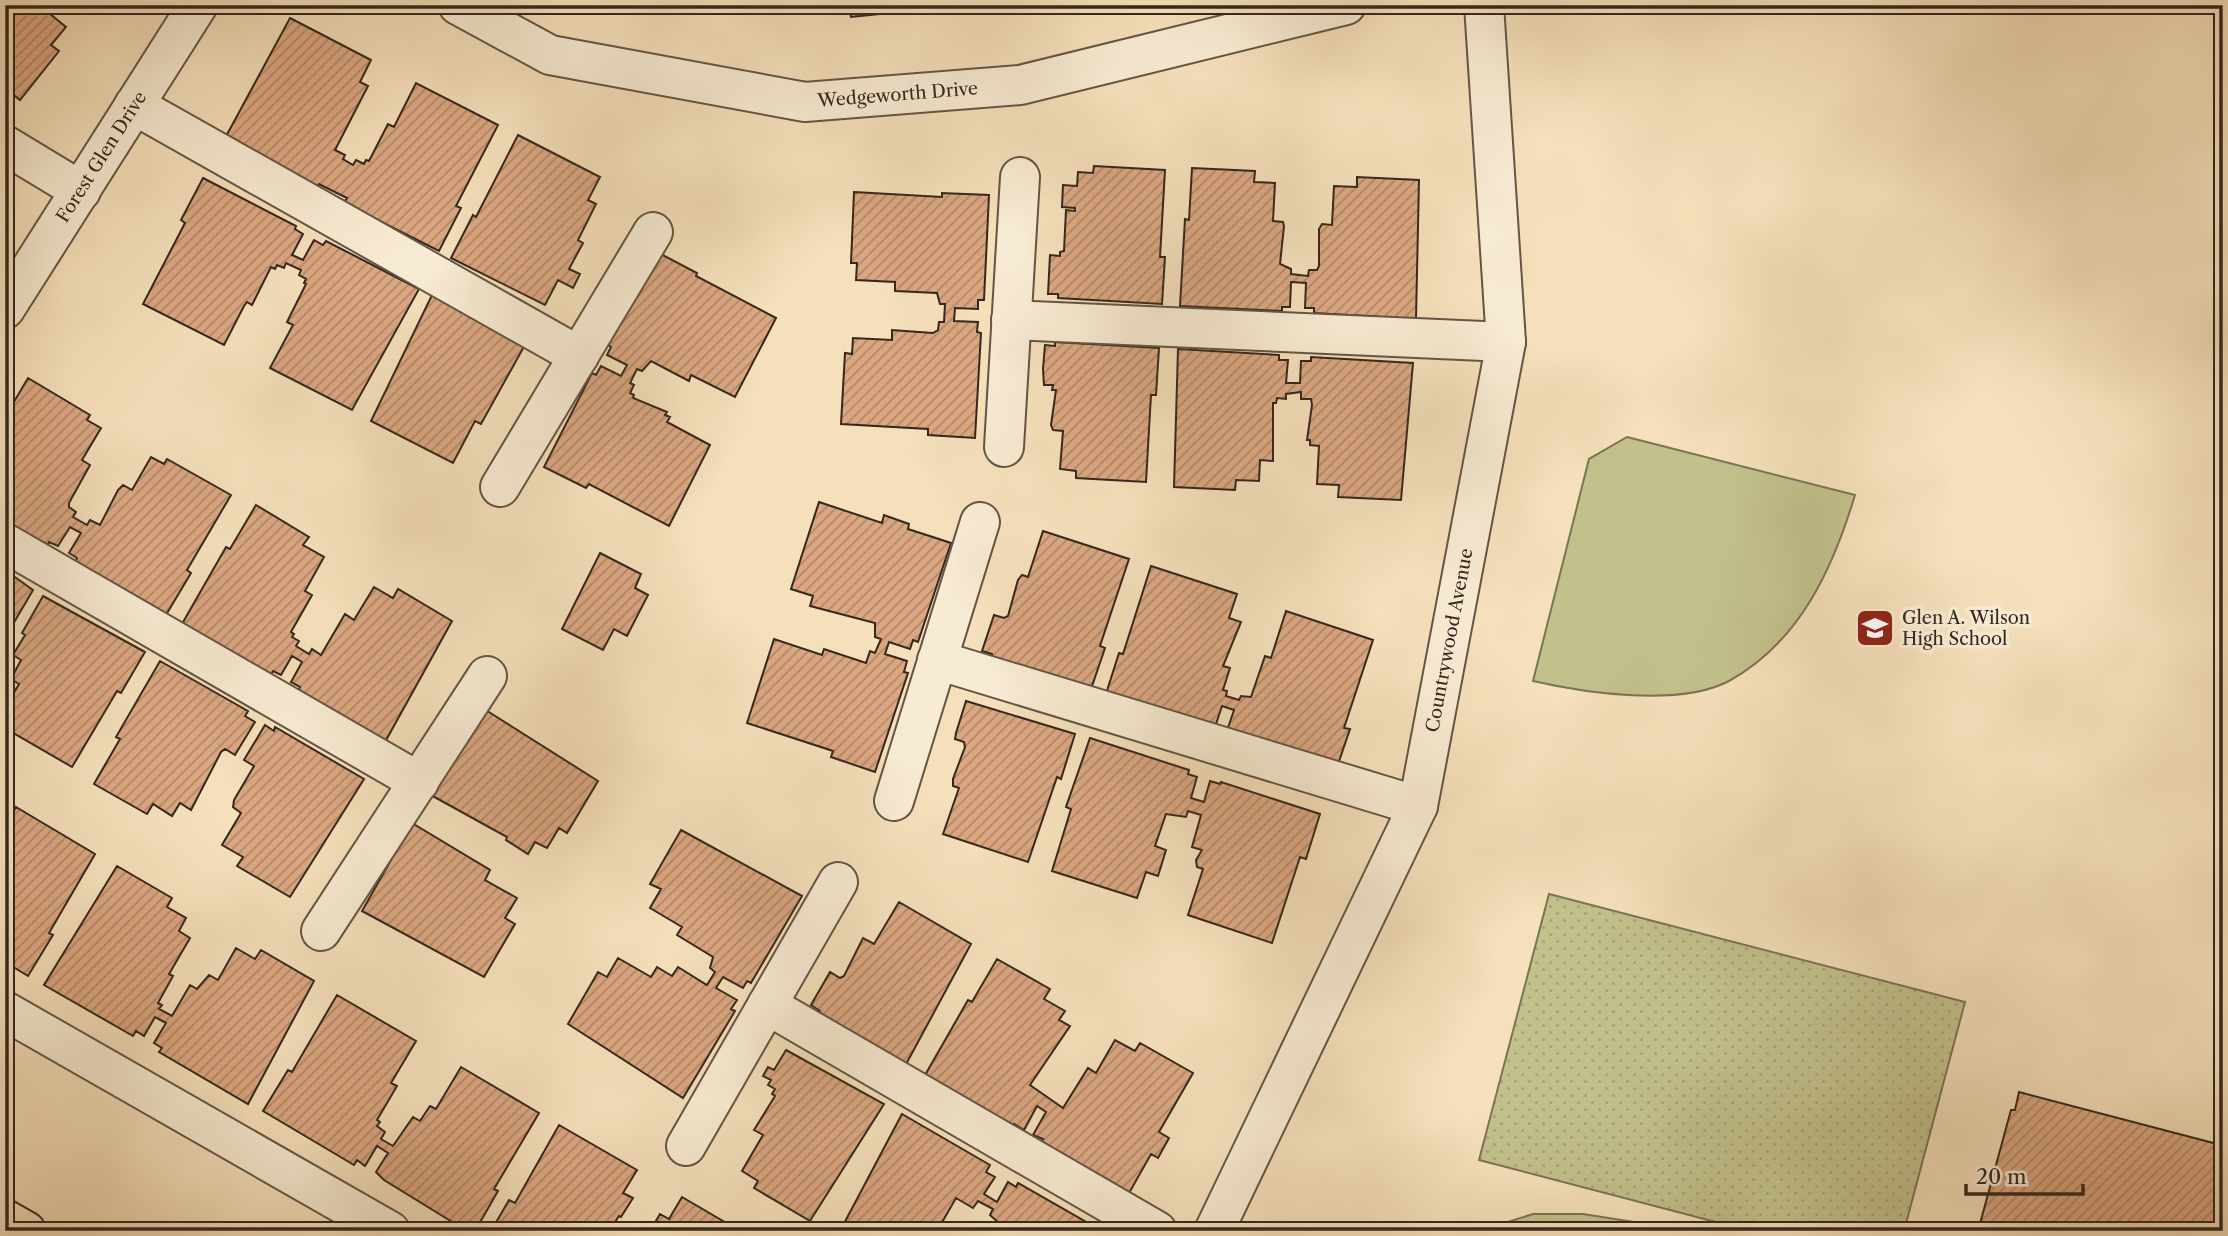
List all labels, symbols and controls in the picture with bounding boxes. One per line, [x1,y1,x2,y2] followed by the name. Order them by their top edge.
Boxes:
[816,77,979,112] street label: Wedgeworth Drive
[52,87,151,227] street label: Forest Glen Drive
[1421,546,1478,734] street label: Countrywood Avenue
[1854,607,1896,649] school or university icon: Glen A. Wilson High School
[1902,607,2030,650] place label: Glen A. Wilson High School
[1966,1152,2083,1196] scale bar
[1976,1164,2027,1189] text: 20 m

